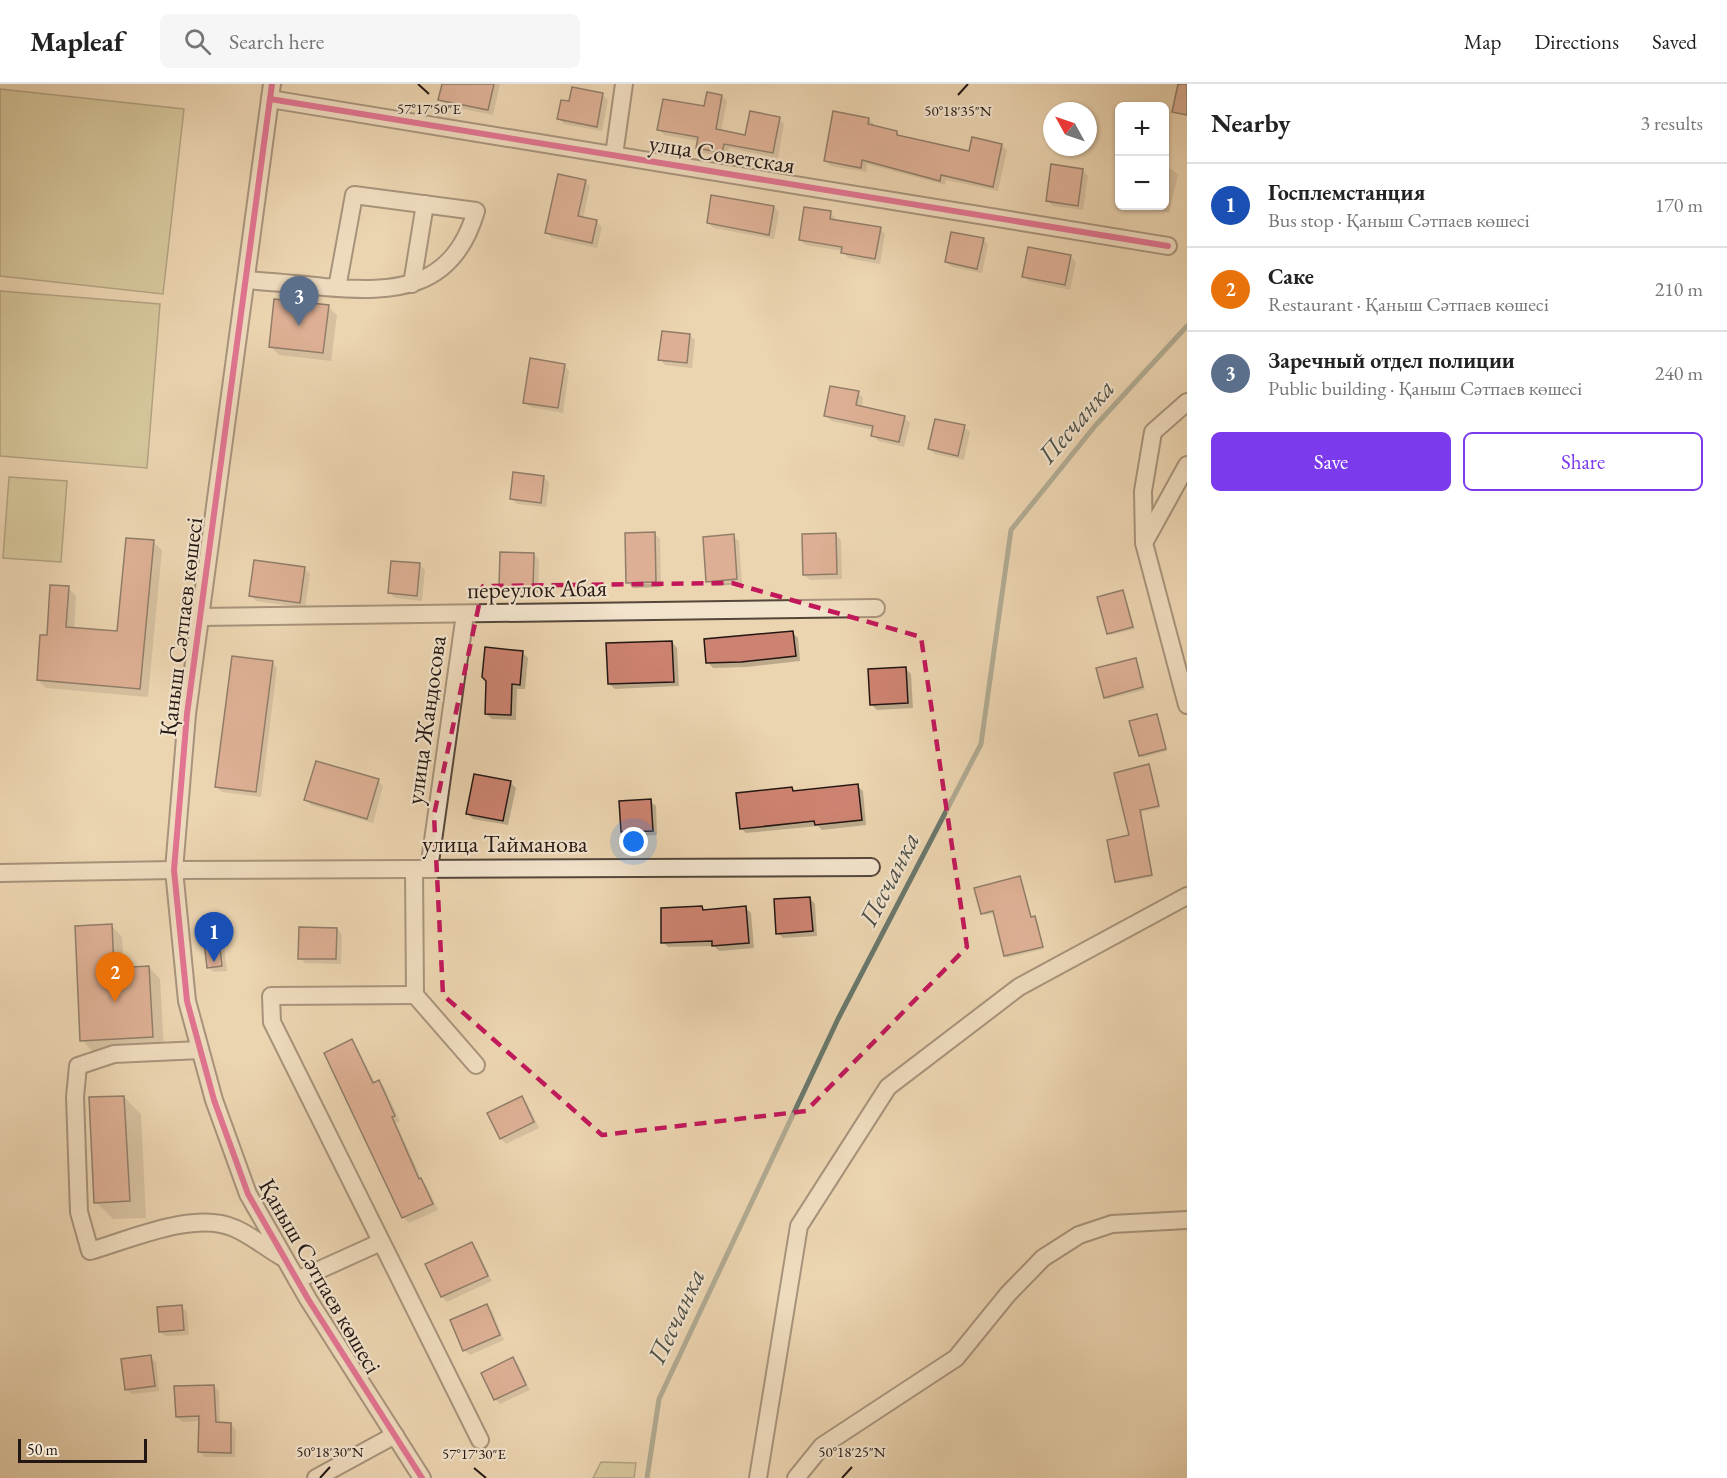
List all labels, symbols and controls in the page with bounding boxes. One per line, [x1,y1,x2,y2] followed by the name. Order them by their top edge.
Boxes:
[160,14,580,68] search box
[30,23,124,59] text: Mapleaf
[181,25,214,58] icon: search
[229,27,324,56] text: Search here
[1464,28,1501,55] text: Map
[1534,28,1619,55] text: Directions
[1652,28,1697,55] text: Saved
[397,99,462,118] text: 57°17'50"E
[924,101,992,120] text: 50°18'35"N
[1043,102,1097,156] north arrow
[1115,102,1169,210] map controls
[1115,102,1169,156] button: +
[1211,106,1291,140] text: Nearby
[1640,110,1703,136] text: 3 results
[647,127,798,180] street label: улца Советская
[1115,156,1169,210] button: −
[1268,178,1425,207] text: Госплемстанция
[1225,192,1236,218] text: 1
[1655,192,1703,218] text: 170 m
[1268,207,1530,233] text: Bus stop · Қаныш Сәтпаев көшесі
[1268,262,1314,291] text: Саке
[280,276,318,326] pin: 3
[1225,276,1236,302] text: 2
[1655,276,1703,302] text: 210 m
[1268,291,1549,317] text: Restaurant · Қаныш Сәтпаев көшесі
[1268,346,1515,375] text: Заречный отдел полиции
[1225,360,1236,386] text: 3
[1655,360,1703,386] text: 240 m
[1029,372,1122,471] water label: Песчанка
[1268,375,1582,401] text: Public building · Қаныш Сәтпаев көшесі
[1211,432,1451,491] button: Save
[1463,432,1703,491] button: Share
[152,515,209,738] street label: Қаныш Сәтпаев көшесі
[467,572,608,605] street label: переулок Абая
[398,633,453,806] street label: улица Жандосова
[850,826,927,933] water label: Песчанка
[619,827,648,856] your location
[422,828,588,859] street label: улица Тайманова
[194,912,234,962] pin: 1
[96,952,134,1002] pin: 2
[252,1172,389,1379] street label: Қаныш Сәтпаев көшесі
[639,1263,713,1370] water label: Песчанка
[18,1436,147,1464] scale bar
[27,1439,58,1460] text: 50 m
[296,1442,364,1461] text: 50°18'30"N
[818,1442,886,1461] text: 50°18'25"N
[442,1444,507,1463] text: 57°17'30"E

